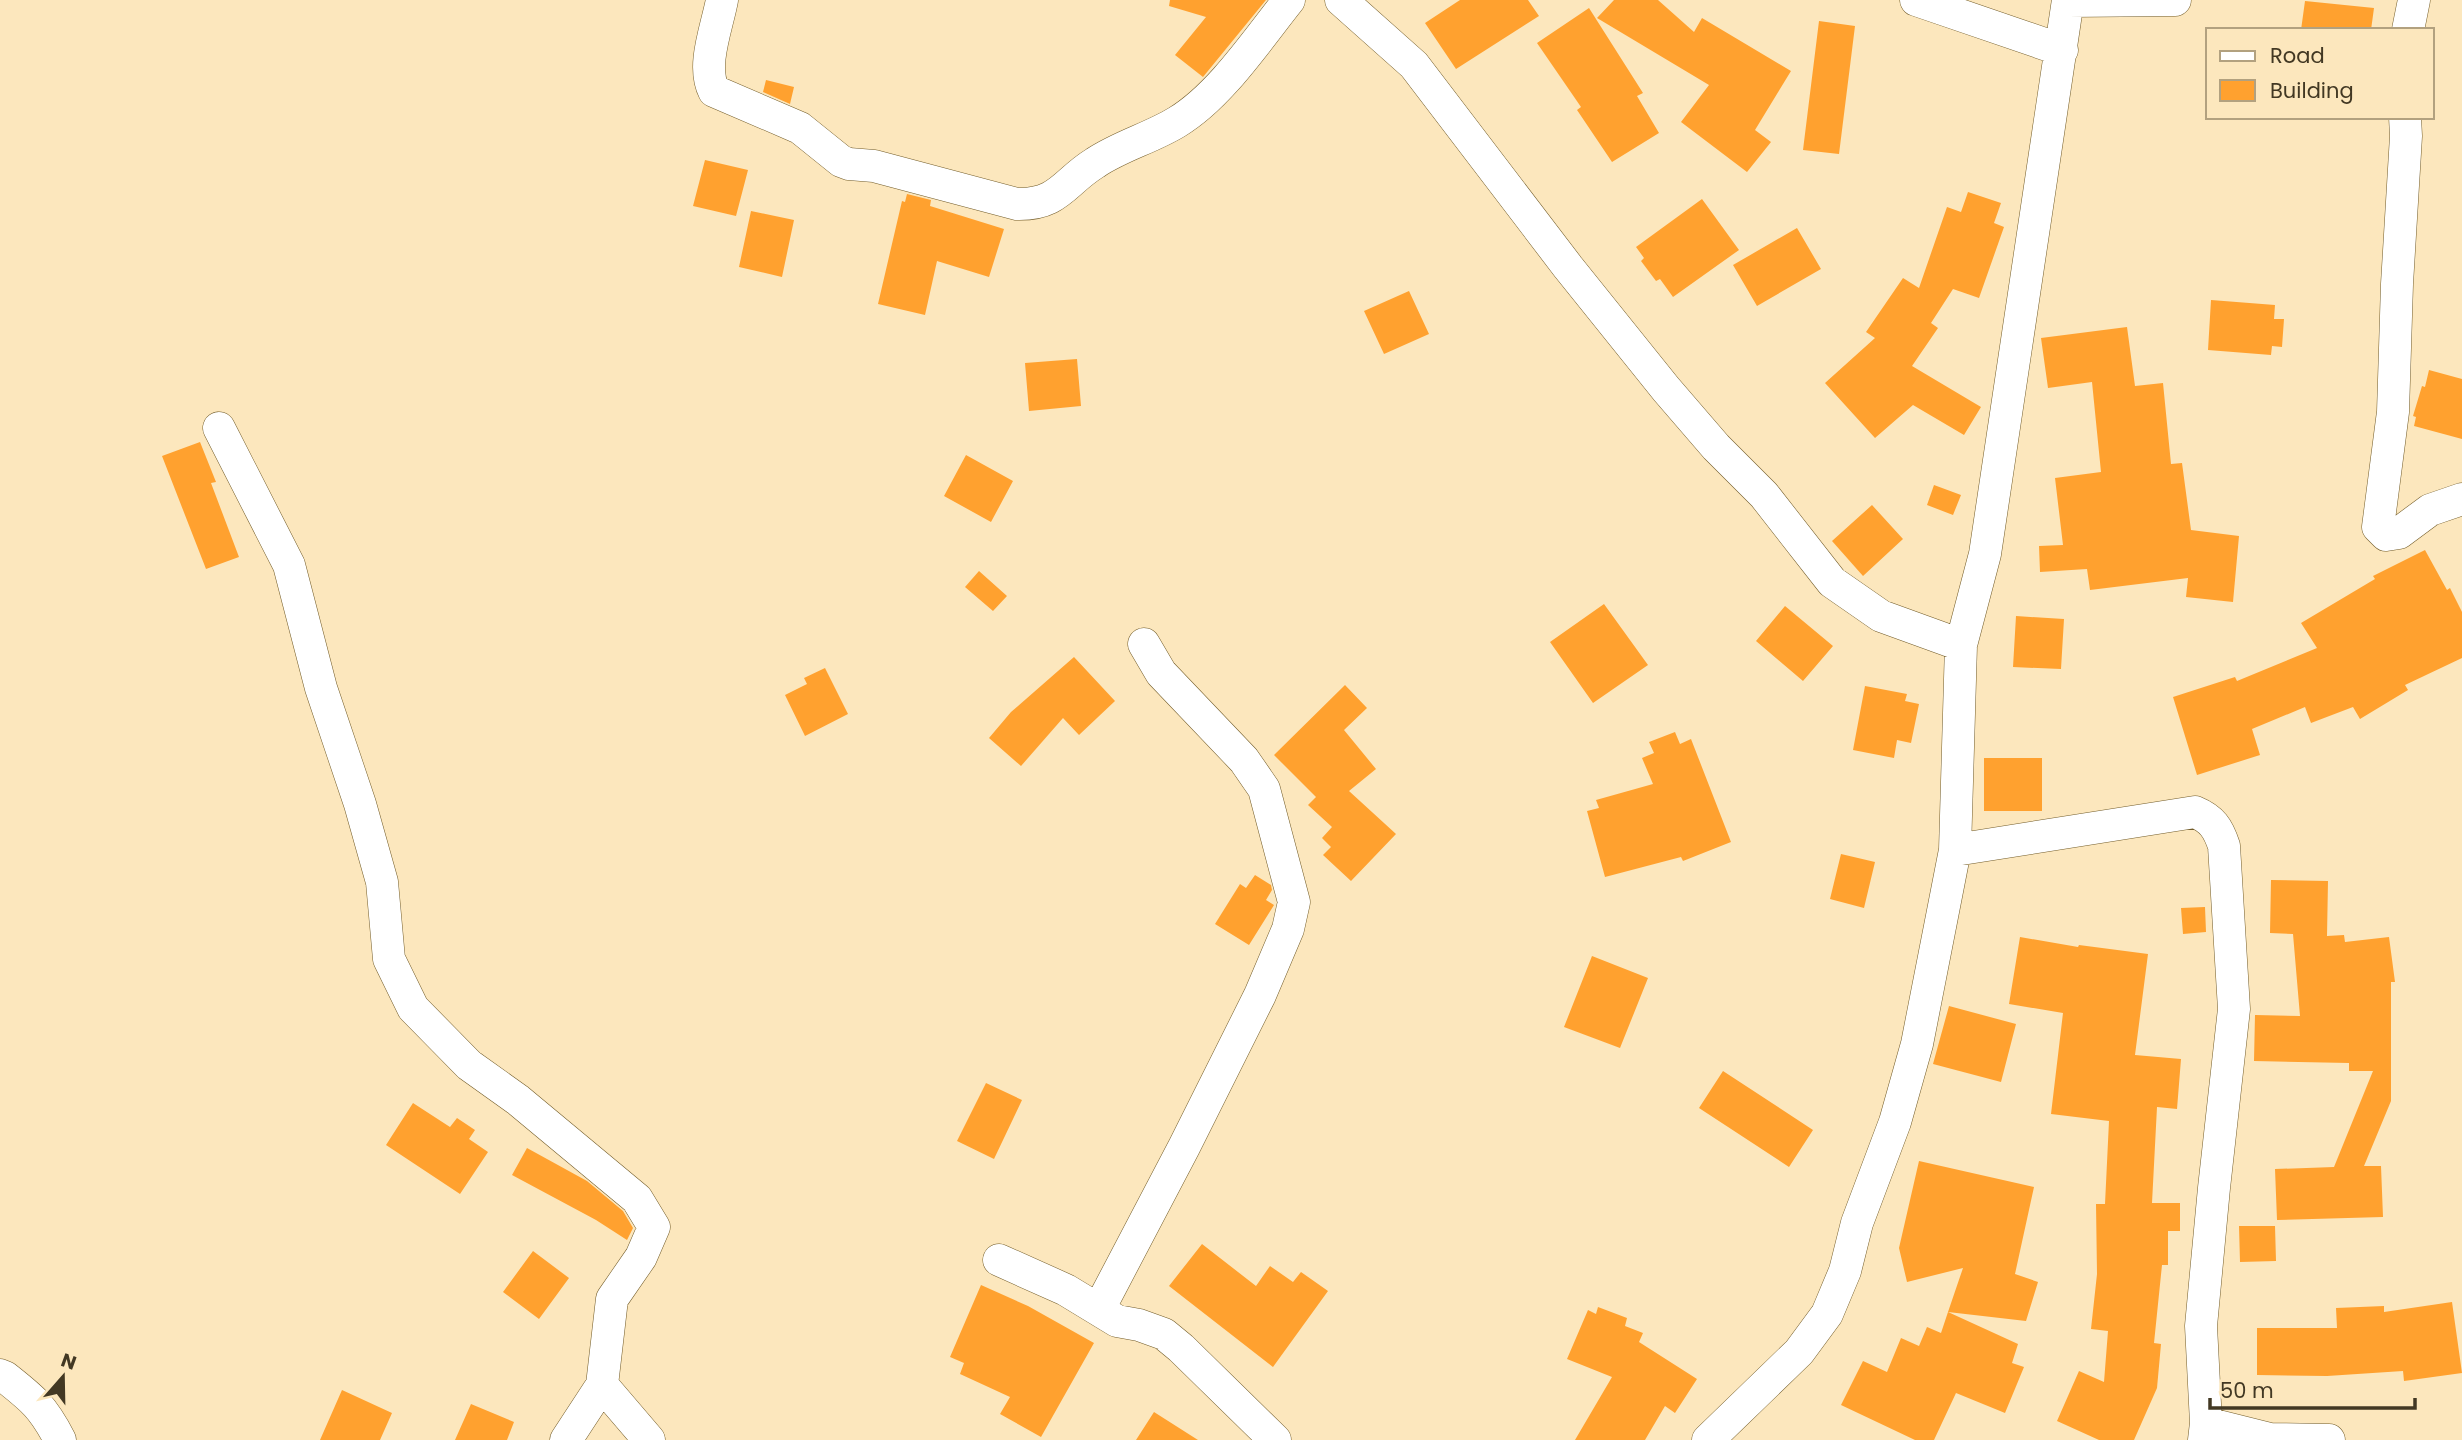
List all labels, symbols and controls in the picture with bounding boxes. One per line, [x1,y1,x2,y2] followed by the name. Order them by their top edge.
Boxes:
[2206,28,2434,119] legend
[2270,41,2325,70] text: Road
[2270,76,2354,105] text: Building
[28,1342,98,1412] north arrow
[57,1346,80,1377] text: N
[2210,1366,2415,1410] scale bar
[2220,1376,2274,1405] text: 50 m

